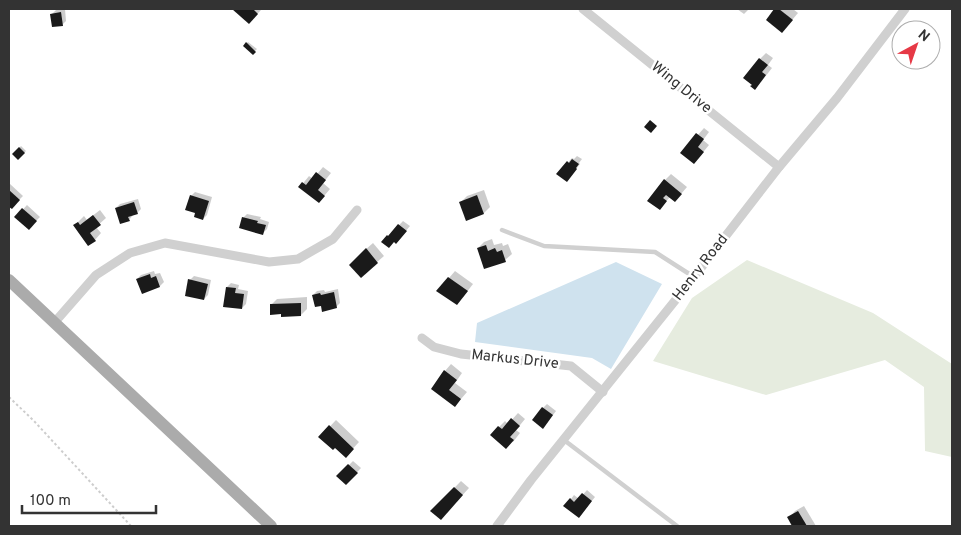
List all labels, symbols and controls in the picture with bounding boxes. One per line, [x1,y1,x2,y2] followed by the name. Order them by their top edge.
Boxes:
[891,20,941,70] north arrow
[914,26,933,46] text: N
[647,58,715,118] street label: Wing Drive
[669,231,733,305] street label: Henry Road
[470,346,560,374] street label: Markus Drive
[22,482,156,514] scale bar
[30,492,71,511] text: 100 m

